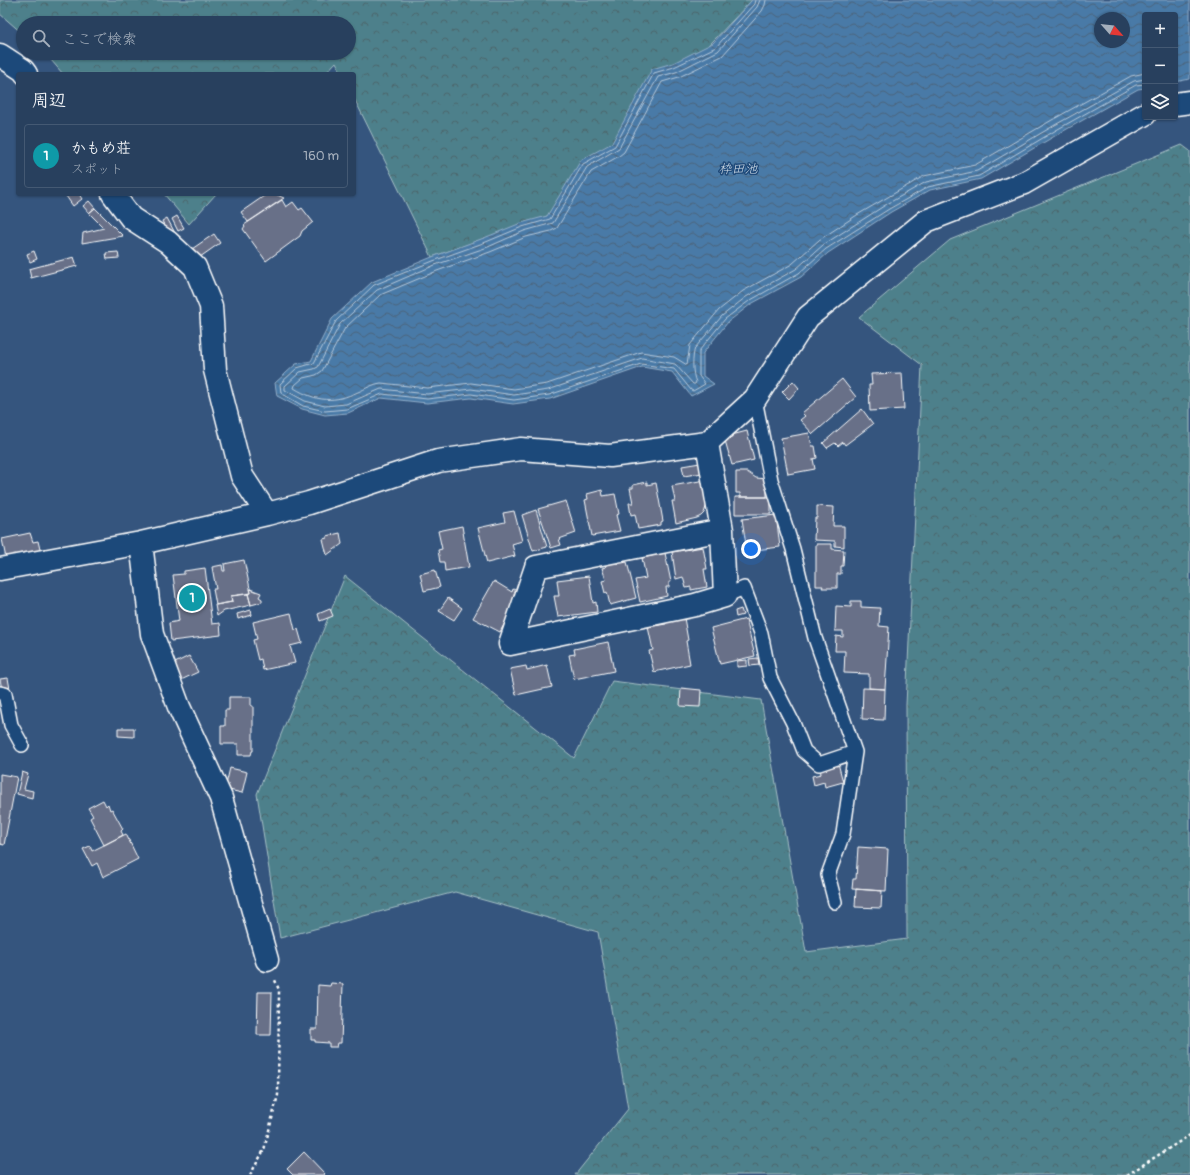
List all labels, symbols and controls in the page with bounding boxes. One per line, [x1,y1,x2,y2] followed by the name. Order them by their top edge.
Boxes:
[1094,12,1130,48] north arrow
[1142,12,1178,120] map controls
[1142,12,1178,48] button: +
[16,16,356,60] search box
[30,27,52,49] icon: search
[62,30,137,49] text: ここで検索
[1142,48,1178,84] button: −
[1142,84,1178,120] button: layers
[32,90,66,111] text: 周辺
[71,139,131,158] text: かもめ荘
[43,148,49,164] text: 1
[303,148,339,164] text: 160 m
[71,161,123,177] text: スポット
[718,161,758,177] water label: 枠田池
[741,539,761,559] your location
[179,583,205,613] pin: 1

